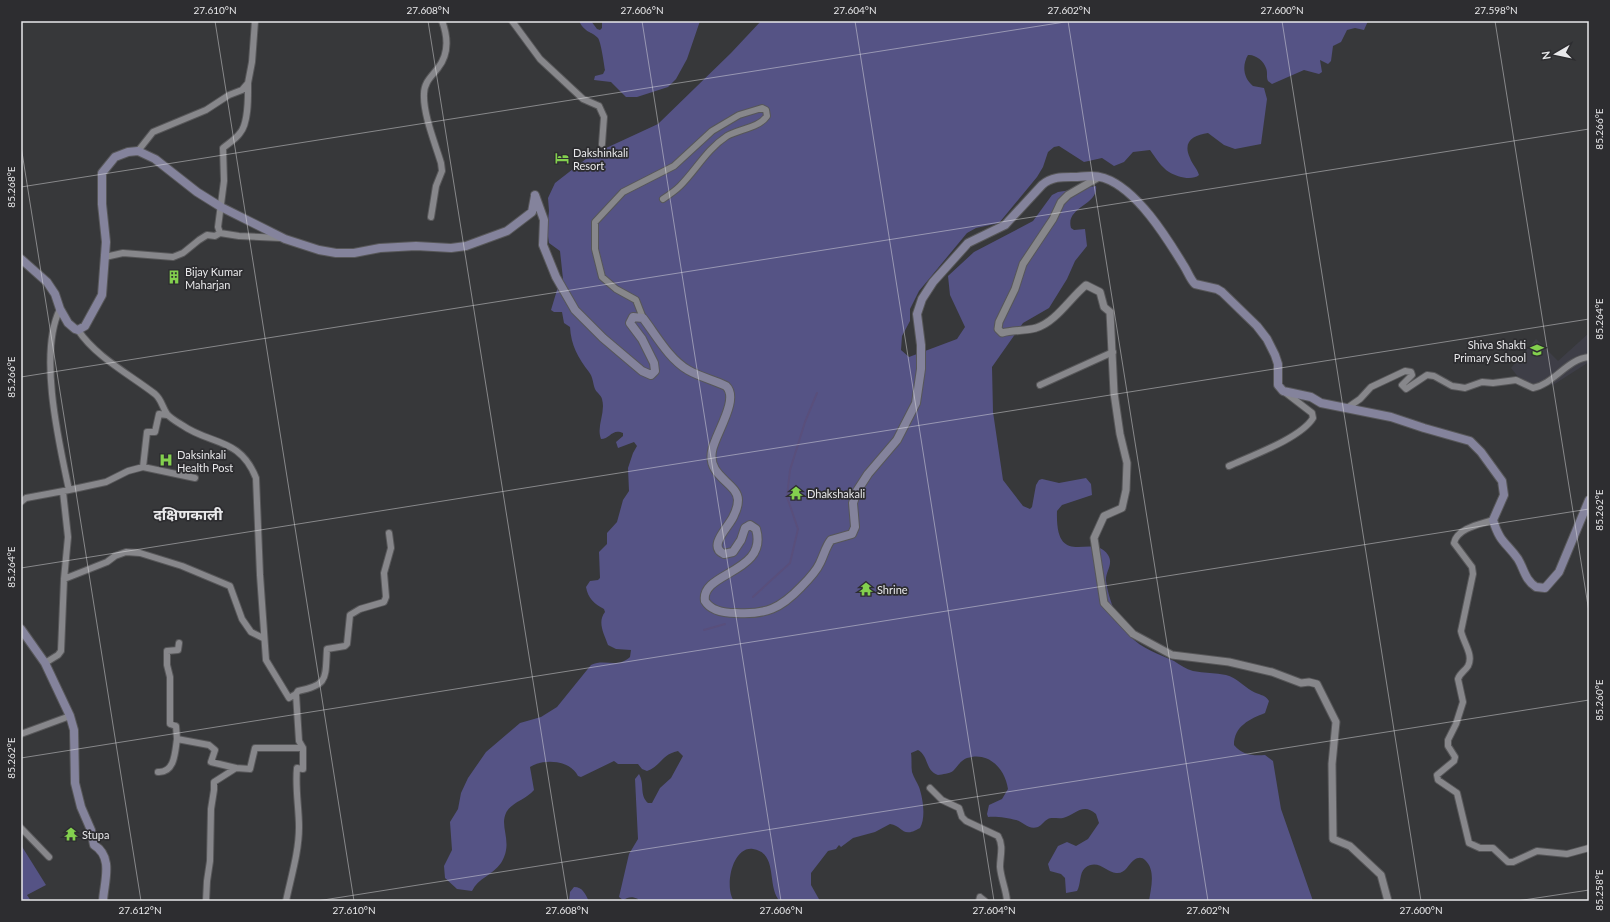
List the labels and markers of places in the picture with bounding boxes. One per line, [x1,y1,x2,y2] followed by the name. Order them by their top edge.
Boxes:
[573,146,629,172] place label: Dakshinkali Resort
[554,150,570,166] hotel icon: Dakshinkali Resort
[185,265,243,291] place label: Bijay Kumar Maharjan
[166,269,182,285] building icon: Bijay Kumar Maharjan
[1454,338,1526,364] place label: Shiva Shakti Primary School
[1529,342,1545,358] school or university icon: Shiva Shakti Primary School
[177,448,233,474] place label: Daksinkali Health Post
[158,452,174,468] hospital icon: Daksinkali Health Post
[788,485,804,501] temple icon: Dhakshakali
[807,487,865,500] place label: Dhakshakali
[858,581,874,597] temple icon: Shrine
[877,583,908,596] place label: Shrine
[63,826,79,842] temple icon: Stupa
[82,828,109,841] place label: Stupa

